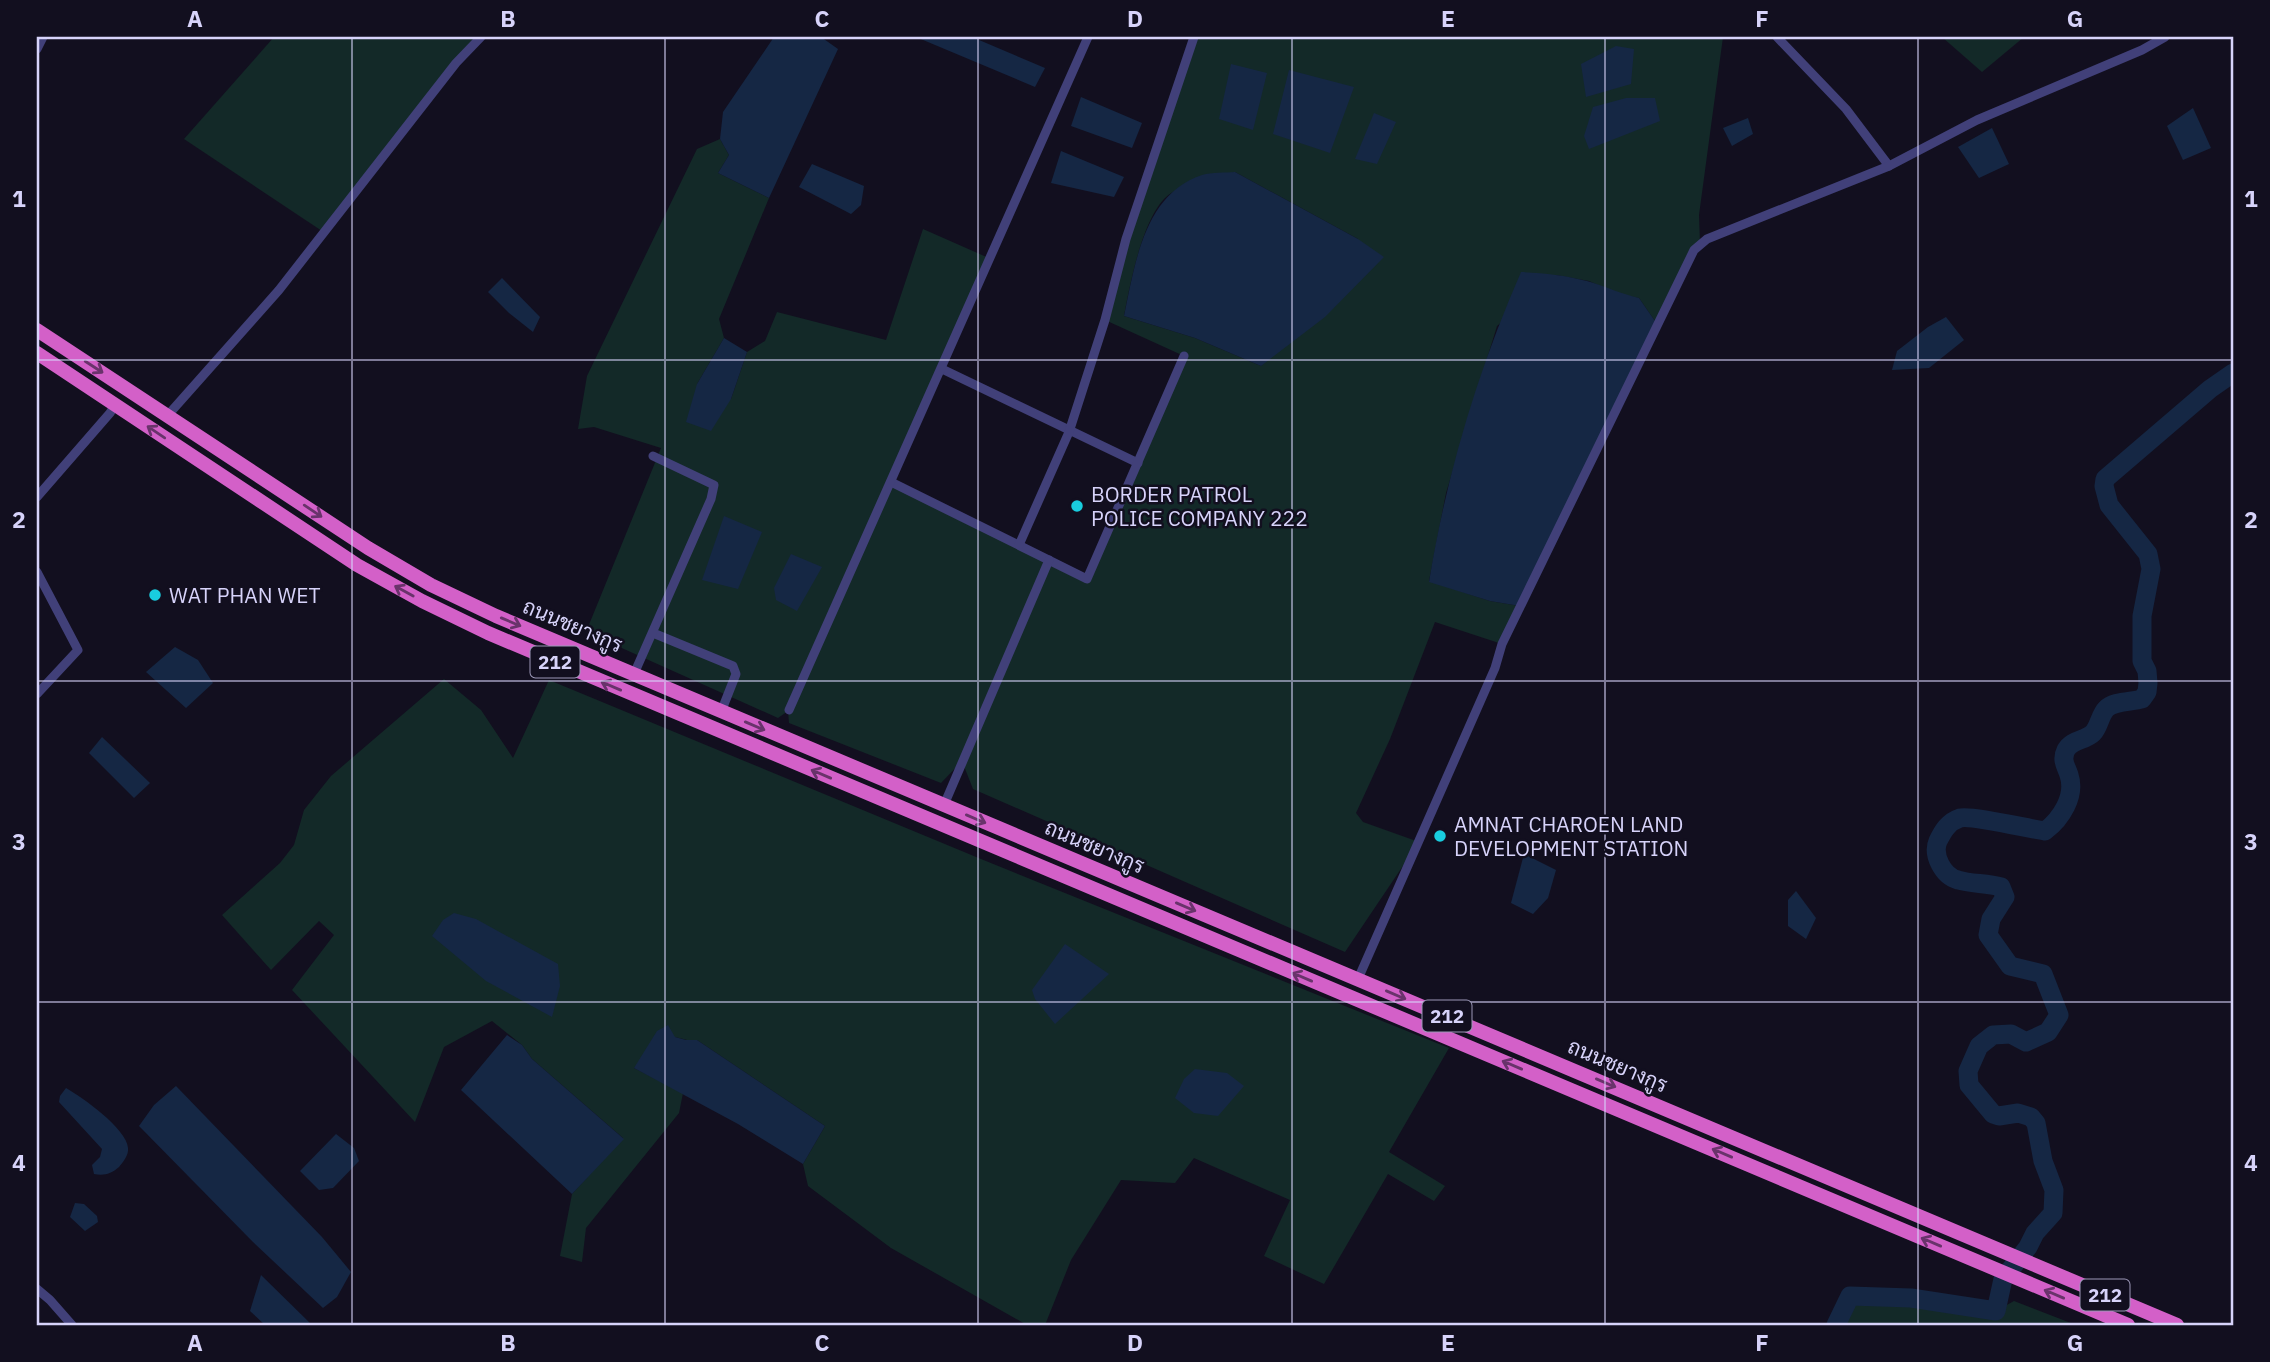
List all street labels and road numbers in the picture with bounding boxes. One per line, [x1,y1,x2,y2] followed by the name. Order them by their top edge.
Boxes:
[518,591,627,660] street label: ถนนชยางกูร
[530,646,580,678] road number: 212
[1040,812,1149,881] street label: ถนนชยางกูร
[1422,1000,1472,1032] road number: 212
[1563,1031,1672,1100] street label: ถนนชยางกูร
[2080,1280,2130,1310] road number: 212

